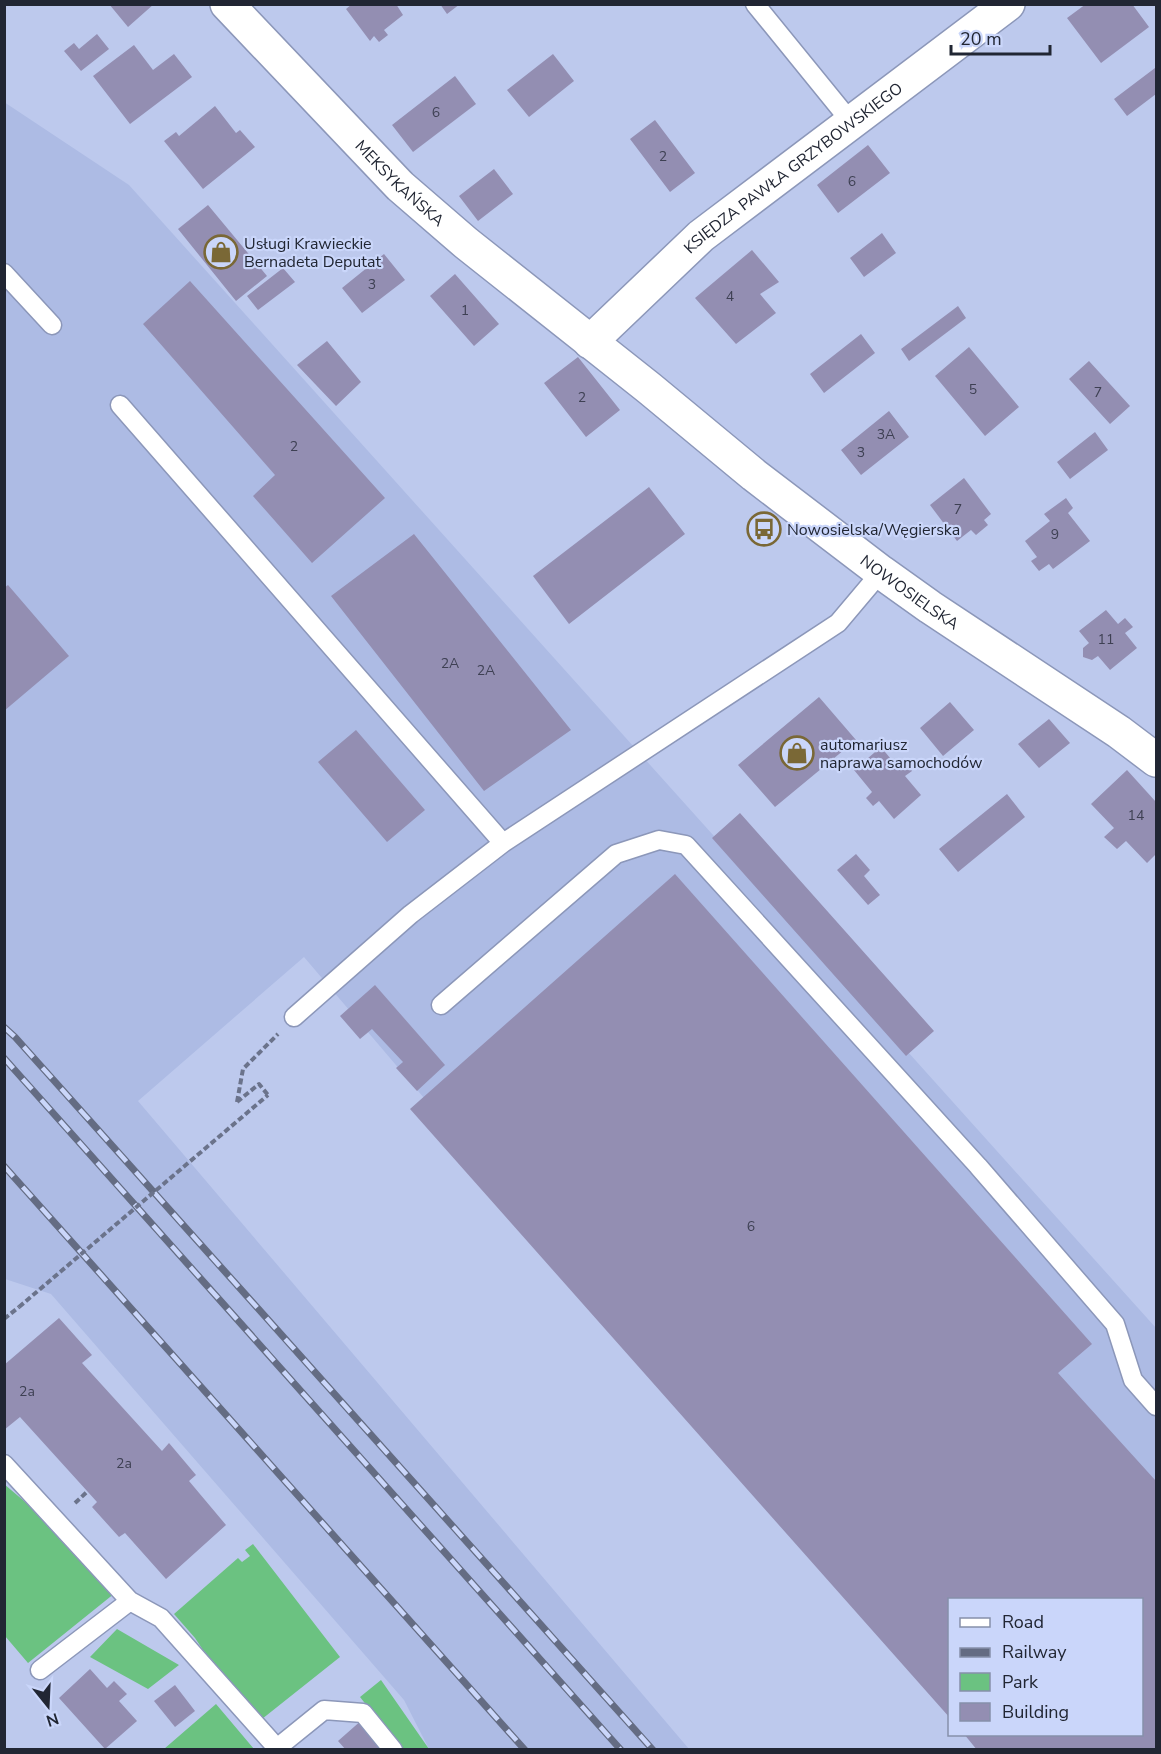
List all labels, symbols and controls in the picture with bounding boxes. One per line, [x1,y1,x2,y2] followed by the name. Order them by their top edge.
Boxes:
[951,18,1050,56] scale bar
[960,27,1002,51] text: 20 m
[679,78,907,259] street label: KSIĘDZA PAWŁA GRZYBOWSKIEGO
[432,103,440,122] house number: 6
[350,135,449,232] street label: MEKSYKAŃSKA
[659,147,667,166] house number: 2
[848,172,856,191] house number: 6
[244,233,381,273] place label: Usługi Krawieckie Bernadeta Deputat
[203,234,239,270] shop icon: Usługi Krawieckie Bernadeta Deputat
[368,275,376,294] house number: 3
[726,287,734,306] house number: 4
[461,301,469,320] house number: 1
[969,380,977,399] house number: 5
[1094,383,1102,402] house number: 7
[578,388,586,407] house number: 2
[877,425,895,444] house number: 3A
[290,437,298,456] house number: 2
[857,443,865,462] house number: 3
[954,500,962,519] house number: 7
[746,511,782,547] bus stop icon: Nowosielska/Węgierska
[787,519,960,541] place label: Nowosielska/Węgierska
[1051,525,1059,544] house number: 9
[855,550,963,635] street label: NOWOSIELSKA
[1098,630,1114,649] house number: 11
[441,654,459,673] house number: 2A
[477,661,495,680] house number: 2A
[820,734,983,774] place label: automariusz naprawa samochodów
[779,735,815,771] shop icon: automariusz naprawa samochodów
[1128,806,1144,825] house number: 14
[747,1217,755,1236] house number: 6
[19,1382,35,1401] house number: 2a
[116,1454,132,1473] house number: 2a
[948,1598,1143,1736] legend
[1002,1610,1044,1634] text: Road
[1002,1640,1067,1664] text: Railway
[1002,1670,1039,1694] text: Park
[18,1676,78,1736] north arrow
[1002,1700,1069,1724] text: Building
[43,1707,61,1732] text: N

